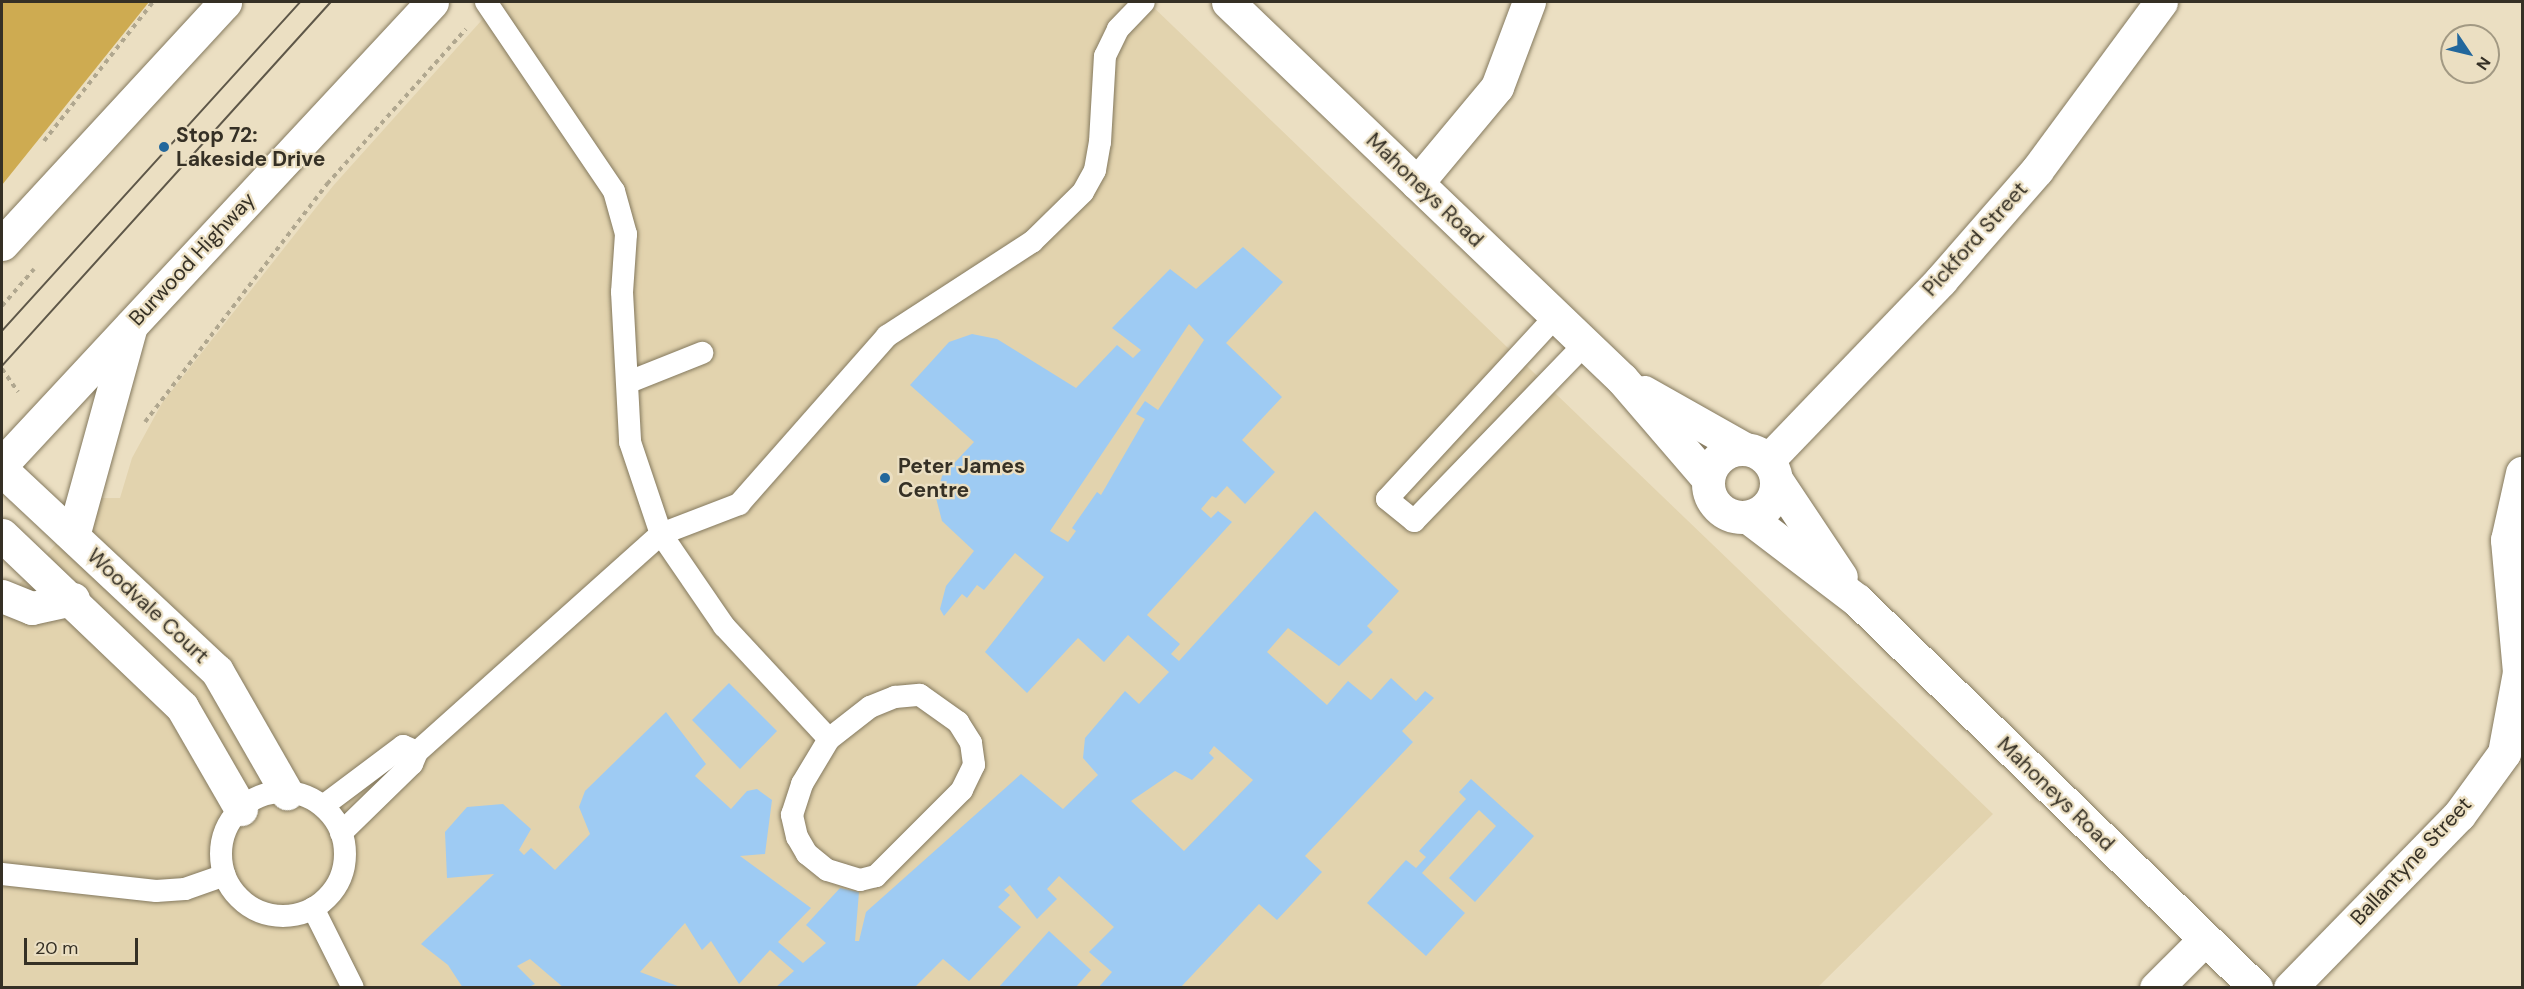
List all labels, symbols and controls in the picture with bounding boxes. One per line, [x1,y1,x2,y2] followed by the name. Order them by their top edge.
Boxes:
[2440,24,2500,84] north arrow
[2472,53,2495,74] text: N
[176,122,325,172] place label: Stop 72: Lakeside Drive
[1361,128,1489,252] street label: Mahoneys Road
[157,140,171,154] marker: Stop 72: Lakeside Drive
[1917,177,2033,301] street label: Pickford Street
[124,187,260,331] street label: Burwood Highway
[898,453,1025,503] place label: Peter James Centre
[876,469,894,487] marker: Peter James Centre
[82,543,214,669] street label: Woodvale Court
[1992,732,2120,856] street label: Mahoneys Road
[2345,792,2477,930] street label: Ballantyne Street
[27,926,141,964] scale bar
[35,936,78,960] text: 20 m

